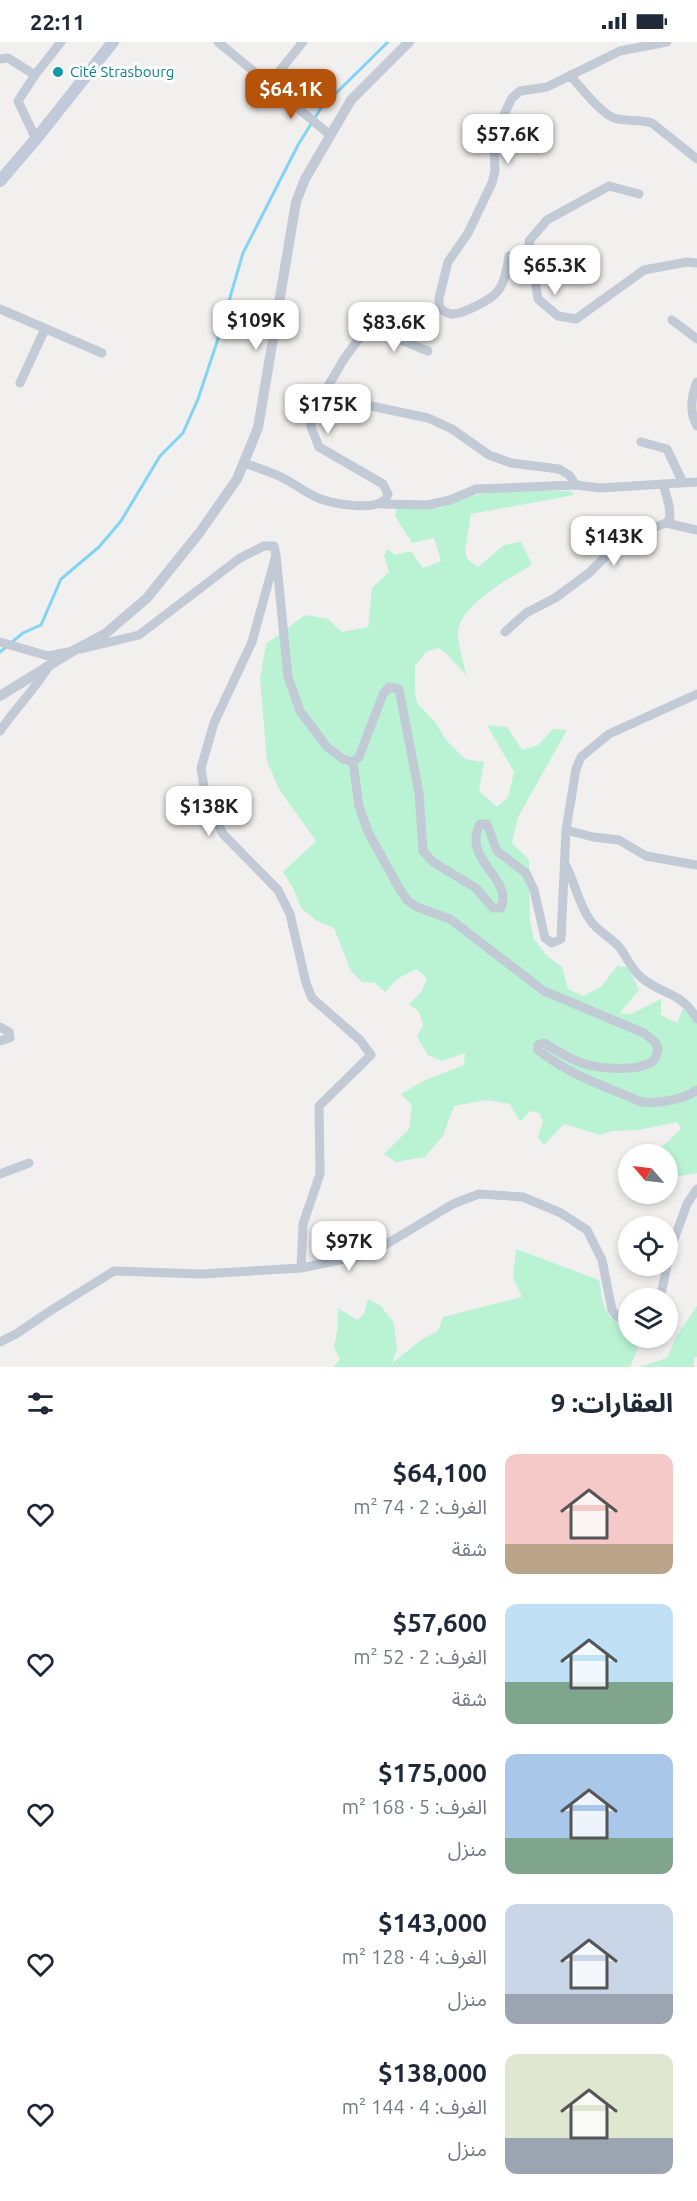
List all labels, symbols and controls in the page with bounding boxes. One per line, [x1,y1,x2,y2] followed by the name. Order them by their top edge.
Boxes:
[30,9,85,34] text: 22:11
[70,63,174,80] place label: Cité Strasbourg
[51,65,65,79] marker: Cité Strasbourg
[242,69,340,120] pin: $64.1K
[259,77,323,100] text: $64.1K
[459,114,557,165] pin: $57.6K
[476,122,540,145] text: $57.6K
[506,245,604,296] pin: $65.3K
[523,253,587,276] text: $65.3K
[214,300,298,351] pin: $109K
[345,302,443,353] pin: $83.6K
[227,308,285,331] text: $109K
[362,310,426,333] text: $83.6K
[286,384,370,435] pin: $175K
[299,392,357,415] text: $175K
[572,516,656,567] pin: $143K
[585,524,643,547] text: $143K
[167,786,251,837] pin: $138K
[180,794,238,817] text: $138K
[618,1144,678,1204] north arrow
[618,1144,678,1348] map controls
[618,1216,678,1276] button: locate
[313,1221,385,1272] pin: $97K
[325,1229,373,1252] text: $97K
[618,1288,678,1348] button: layers
[24,1387,57,1420] icon: filters
[551,1388,673,1417] text: العقارات: 9
[393,1458,487,1487] text: $64,100
[553,1478,625,1550] icon: home
[353,1495,487,1518] text: الغرف: 2 · 74 m²
[24,1498,57,1531] icon: heart
[452,1537,487,1560] text: شقة
[393,1608,487,1637] text: $57,600
[553,1628,625,1700] icon: home
[353,1645,487,1668] text: الغرف: 2 · 52 m²
[24,1648,57,1681] icon: heart
[452,1687,487,1710] text: شقة
[378,1758,487,1787] text: $175,000
[553,1778,625,1850] icon: home
[342,1795,487,1818] text: الغرف: 5 · 168 m²
[24,1798,57,1831] icon: heart
[448,1837,487,1860] text: منزل
[378,1908,487,1937] text: $143,000
[553,1928,625,2000] icon: home
[342,1945,487,1968] text: الغرف: 4 · 128 m²
[24,1948,57,1981] icon: heart
[448,1987,487,2010] text: منزل
[378,2058,487,2087] text: $138,000
[553,2078,625,2150] icon: home
[342,2095,487,2118] text: الغرف: 4 · 144 m²
[24,2098,57,2131] icon: heart
[448,2137,487,2160] text: منزل

